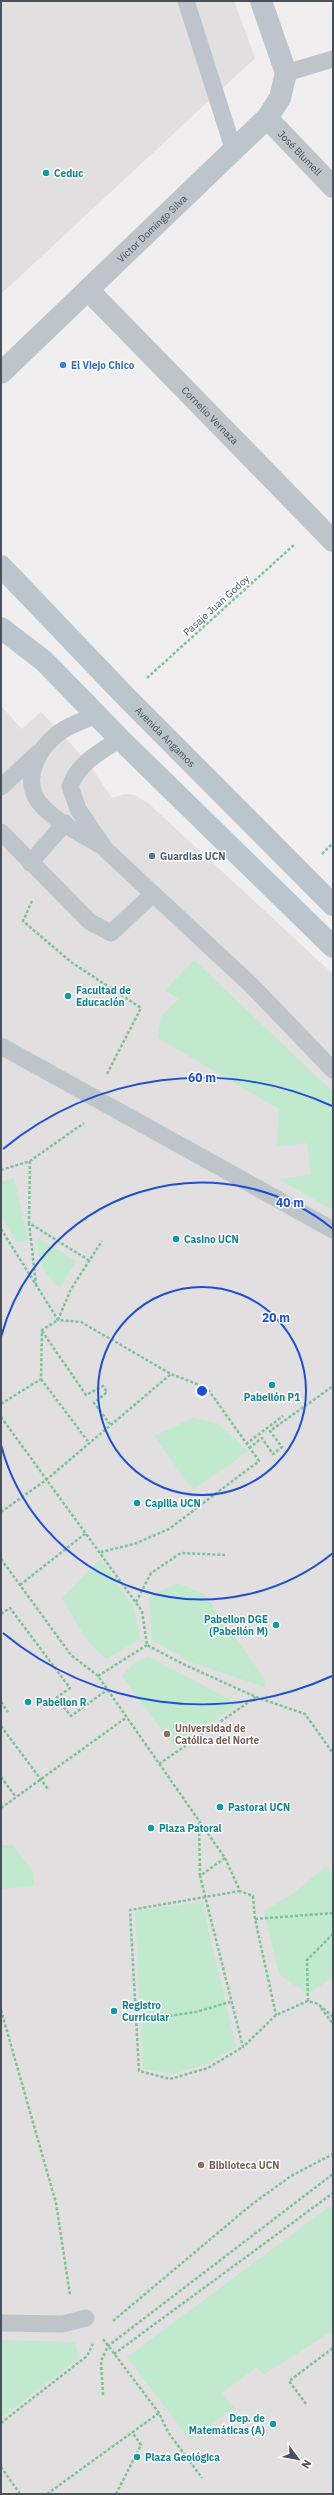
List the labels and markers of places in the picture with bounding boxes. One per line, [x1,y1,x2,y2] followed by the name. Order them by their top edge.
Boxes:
[54,167,83,180] place label: Ceduc
[41,168,51,178] marker: Ceduc
[71,359,135,372] place label: El Viejo Chico
[58,360,68,370] marker: El Viejo Chico
[160,850,226,863] place label: Guardias UCN
[147,851,157,861] marker: Guardias UCN
[76,984,131,1009] place label: Facultad de Educación
[63,991,73,1001] marker: Facultad de Educación
[184,1233,239,1246] place label: Casino UCN
[171,1234,181,1244] marker: Casino UCN
[267,1380,277,1390] marker: Pabellón P1
[195,1384,209,1398] centre of rings
[244,1391,300,1404] place label: Pabellón P1
[145,1497,201,1510] place label: Capilla UCN
[132,1498,142,1508] marker: Capilla UCN
[204,1613,269,1638] place label: Pabellon DGE (Pabellón M)
[271,1620,281,1630] marker: Pabellon DGE (Pabellón M)
[36,1696,87,1709] place label: Pabellon R
[23,1697,33,1707] marker: Pabellon R
[175,1722,260,1747] place label: Universidad de Católica del Norte
[162,1729,172,1739] marker: Universidad de Católica del Norte
[228,1801,290,1814] place label: Pastoral UCN
[215,1802,225,1812] marker: Pastoral UCN
[159,1822,222,1835] place label: Plaza Patoral
[146,1823,156,1833] marker: Plaza Patoral
[122,1999,169,2024] place label: Registro Curricular
[109,2006,119,2016] marker: Registro Curricular
[209,2159,279,2172] place label: Biblioteca UCN
[196,2160,206,2170] marker: Biblioteca UCN
[189,2412,266,2437] place label: Dep. de Matemáticas (A)
[268,2419,278,2429] marker: Dep. de Matemáticas (A)
[145,2451,220,2464] place label: Plaza Geológica
[132,2452,142,2462] marker: Plaza Geológica

